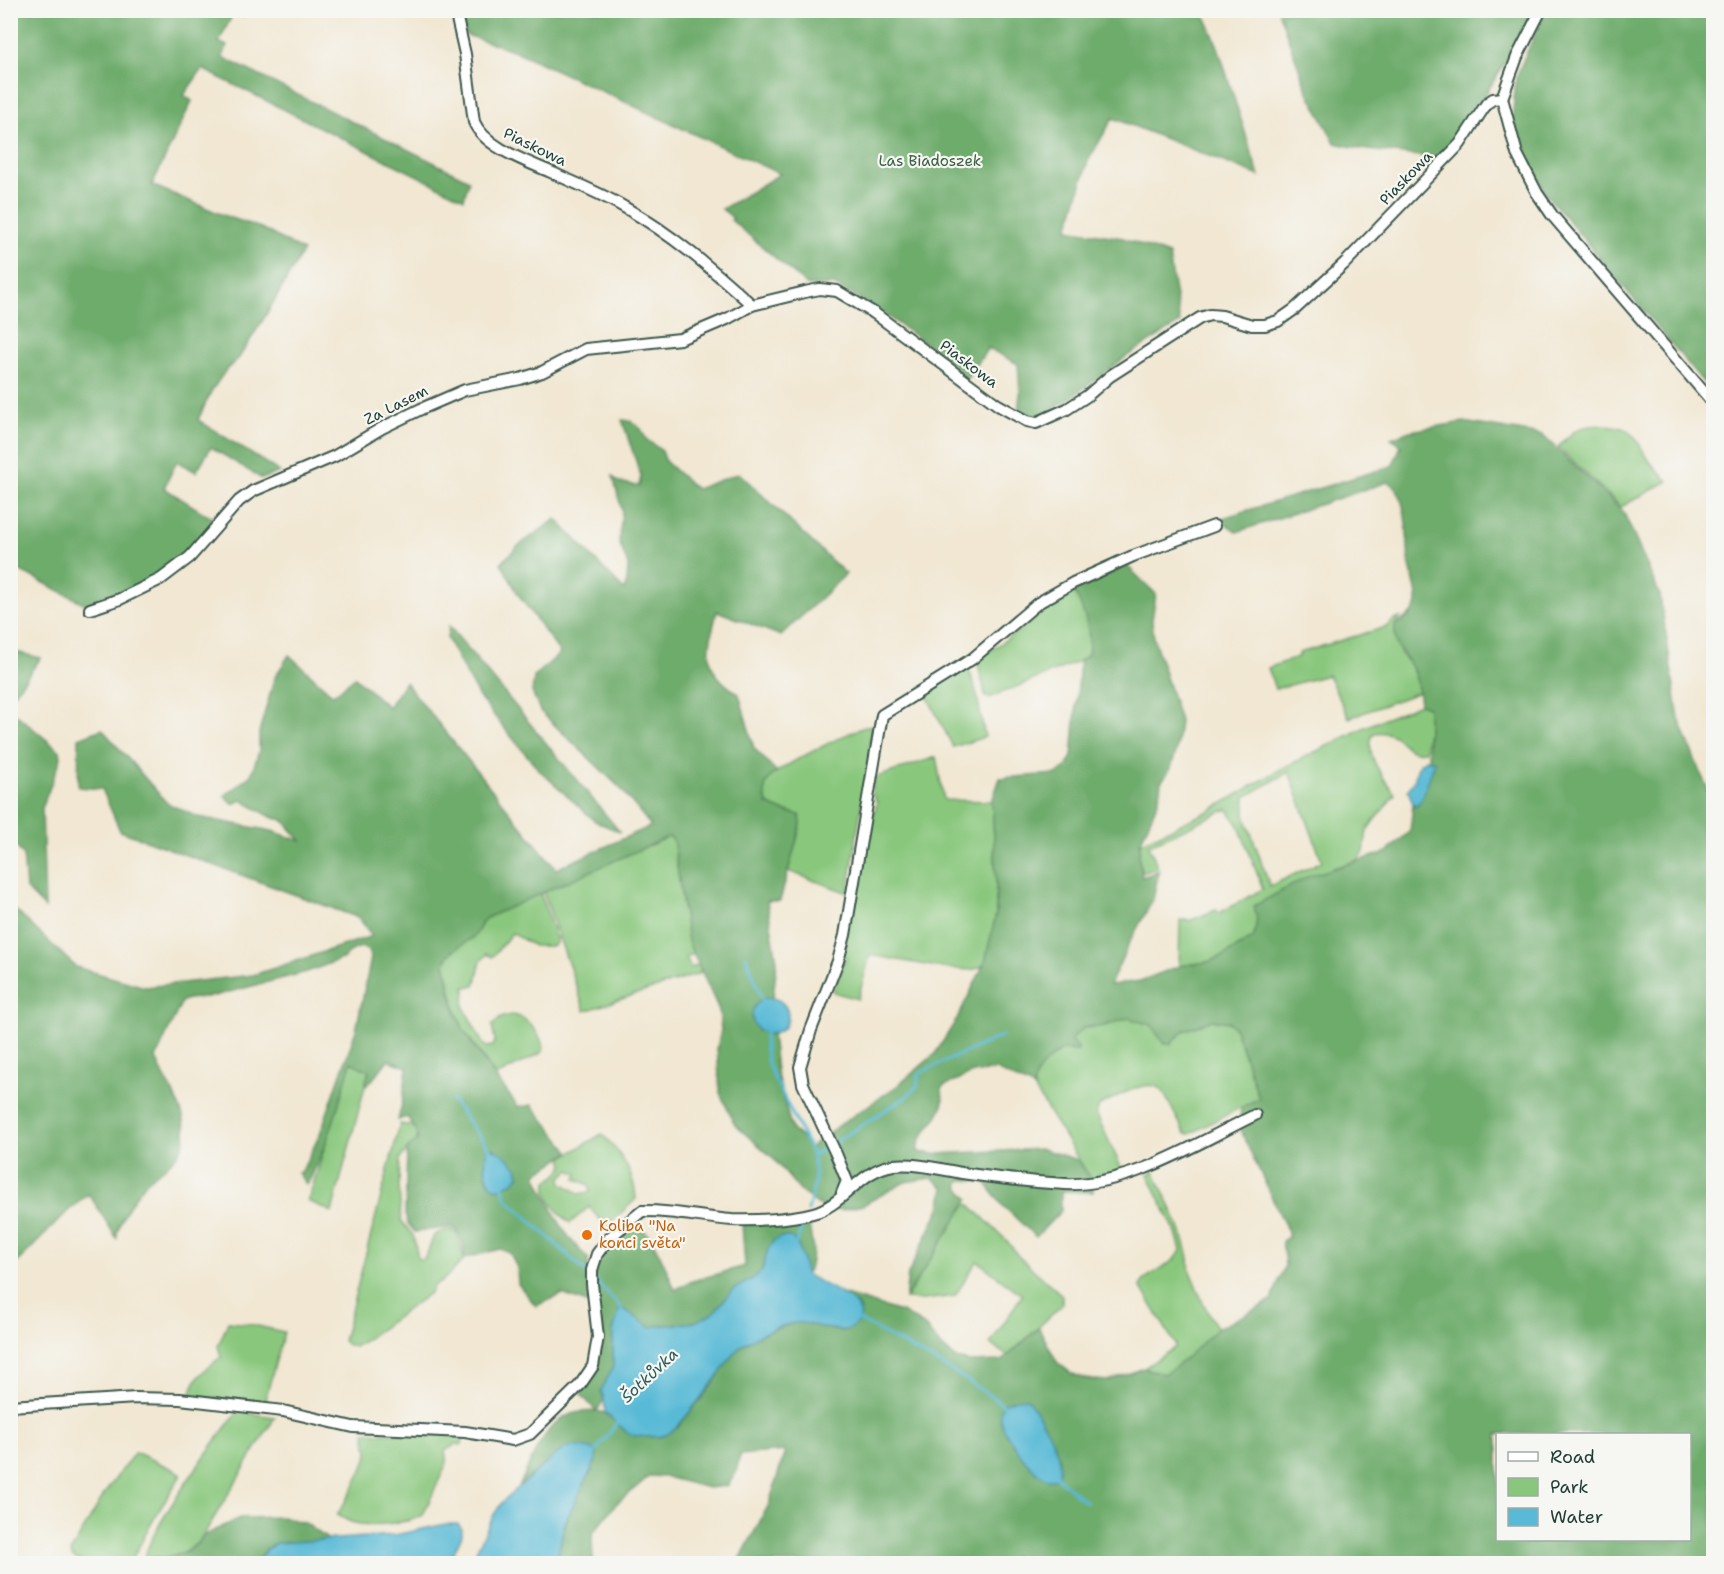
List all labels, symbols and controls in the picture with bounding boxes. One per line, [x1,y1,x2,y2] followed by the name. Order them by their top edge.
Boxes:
[500,123,571,171] street label: Piaskowa
[1375,146,1437,209] street label: Piaskowa
[879,151,981,171] park label: Las Biadoszek
[936,336,1003,393] street label: Piaskowa
[361,380,431,430] street label: Za Lasem
[599,1216,686,1253] place label: Koliba "Na konci světa"
[580,1228,594,1242] marker: Koliba "Na konci světa"
[616,1343,682,1407] water label: Šotkůvka
[1496,1433,1691,1541] legend
[1550,1445,1595,1469] text: Road
[1550,1475,1589,1499] text: Park
[1550,1505,1603,1529] text: Water

